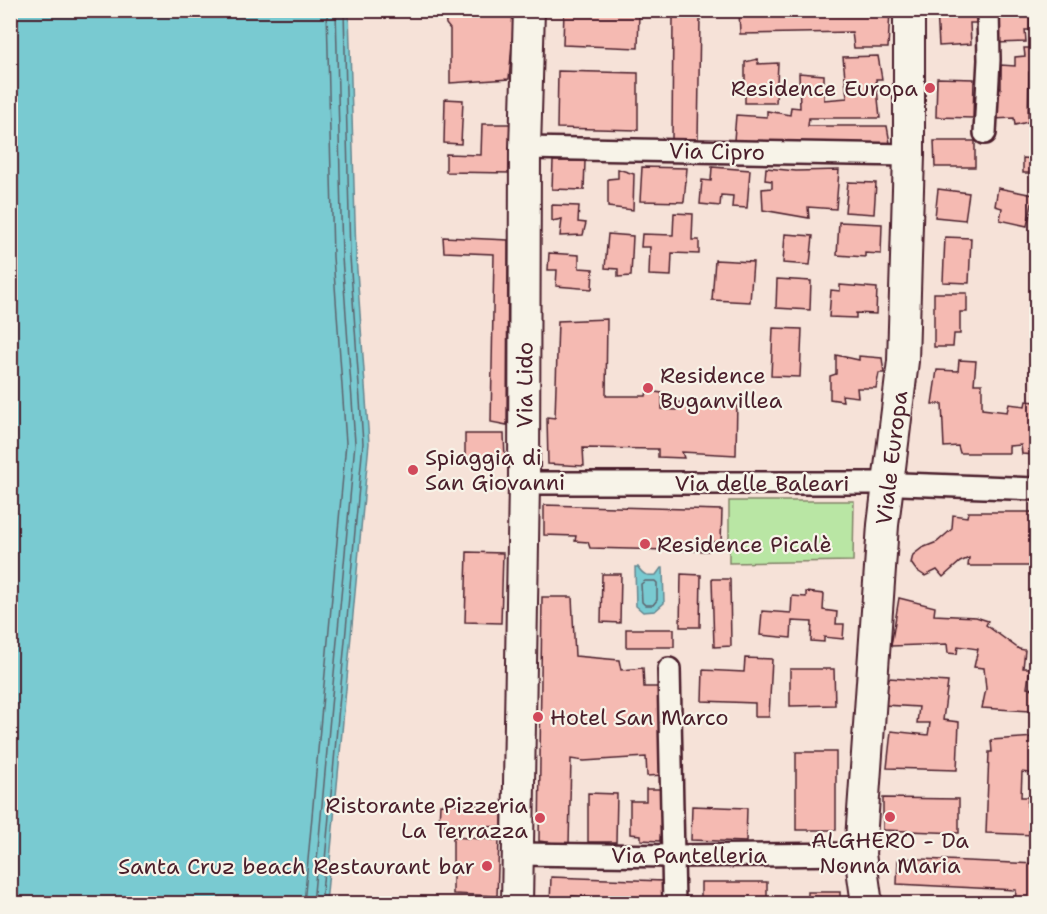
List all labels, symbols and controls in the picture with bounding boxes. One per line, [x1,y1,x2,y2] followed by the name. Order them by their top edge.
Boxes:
[731,74,918,103] place label: Residence Europa
[923,81,937,95] marker: Residence Europa
[669,136,765,167] street label: Via Cipro
[510,342,539,428] street label: Via Lido
[660,361,783,415] place label: Residence Buganvillea
[641,381,655,395] marker: Residence Buganvillea
[869,389,914,527] street label: Viale Europa
[425,443,565,497] place label: Spiaggia di San Giovanni
[406,463,420,477] marker: Spiaggia di San Giovanni
[674,469,850,498] street label: Via delle Baleari
[657,530,832,559] place label: Residence Picalè
[638,537,652,551] marker: Residence Picalè
[550,703,729,732] place label: Hotel San Marco
[531,710,545,724] marker: Hotel San Marco
[325,791,528,845] place label: Ristorante Pizzeria La Terrazza
[883,810,897,824] marker: ALGHERO - Da Nonna Maria
[533,811,547,825] marker: Ristorante Pizzeria La Terrazza
[811,826,969,880] place label: ALGHERO - Da Nonna Maria
[611,841,767,870] street label: Via Pantelleria
[118,852,475,881] place label: Santa Cruz beach Restaurant bar
[480,859,494,873] marker: Santa Cruz beach Restaurant bar

